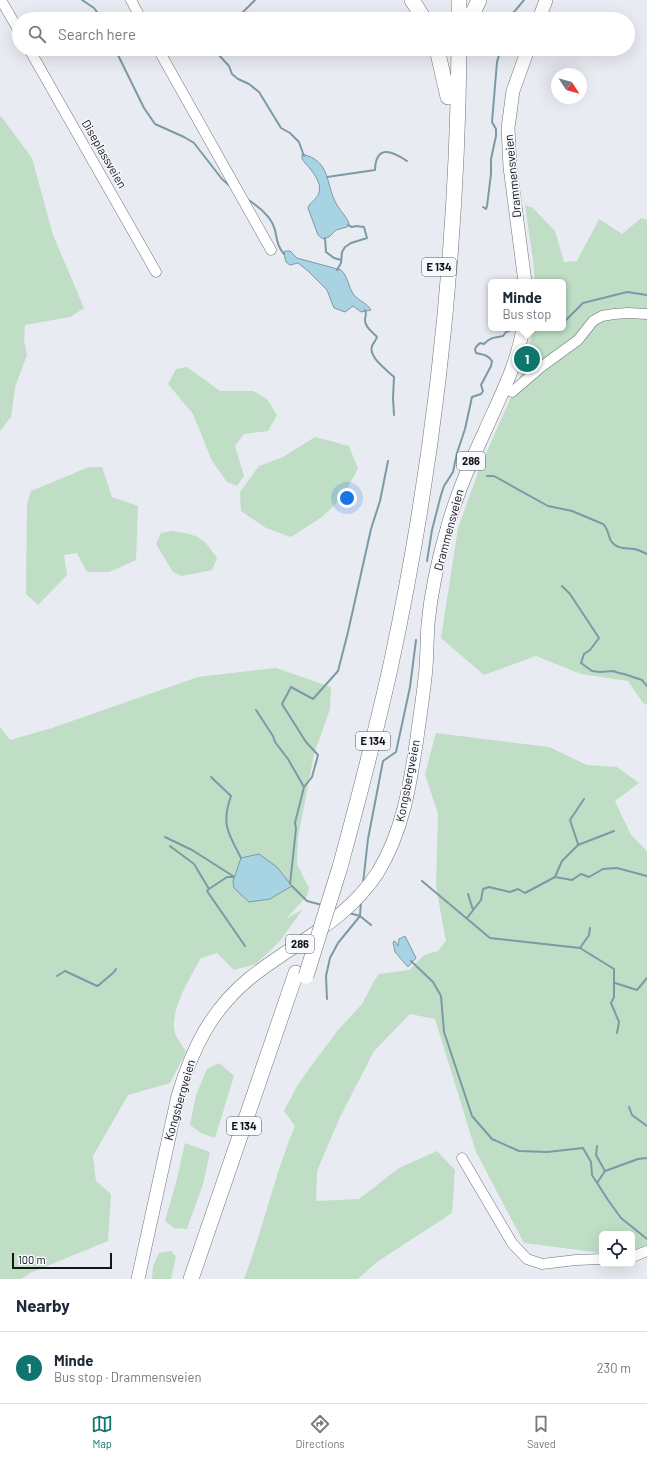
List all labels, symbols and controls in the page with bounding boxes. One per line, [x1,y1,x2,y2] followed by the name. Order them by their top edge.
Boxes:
[12,12,635,56] search box
[26,23,48,45] icon: search
[58,25,136,43] text: Search here
[551,68,587,104] north arrow
[80,117,130,190] street label: Diseplassveien
[501,134,523,218] street label: Drammensveien
[422,258,456,276] road number: E 134
[488,279,566,331] popup
[503,288,542,306] text: Minde
[503,306,551,322] text: Bus stop
[514,344,540,374] pin: 1
[457,452,485,470] road number: 286
[430,487,466,572] street label: Drammensveien
[337,488,357,508] your location
[356,732,390,750] road number: E 134
[392,738,422,823] street label: Kongsbergveien
[286,935,314,953] road number: 286
[161,1058,197,1142] street label: Kongsbergveien
[227,1117,261,1135] road number: E 134
[599,1231,635,1267] map controls
[599,1231,635,1267] button: locate
[12,1251,112,1270] scale bar
[18,1253,46,1266] text: 100 m
[16,1295,70,1315] text: Nearby
[54,1351,93,1369] text: Minde
[27,1360,31,1376] text: 1
[597,1360,631,1376] text: 230 m
[54,1369,201,1385] text: Bus stop · Drammensveien
[91,1413,113,1450] tab: Map
[295,1413,345,1450] tab: Directions
[527,1413,556,1450] tab: Saved

